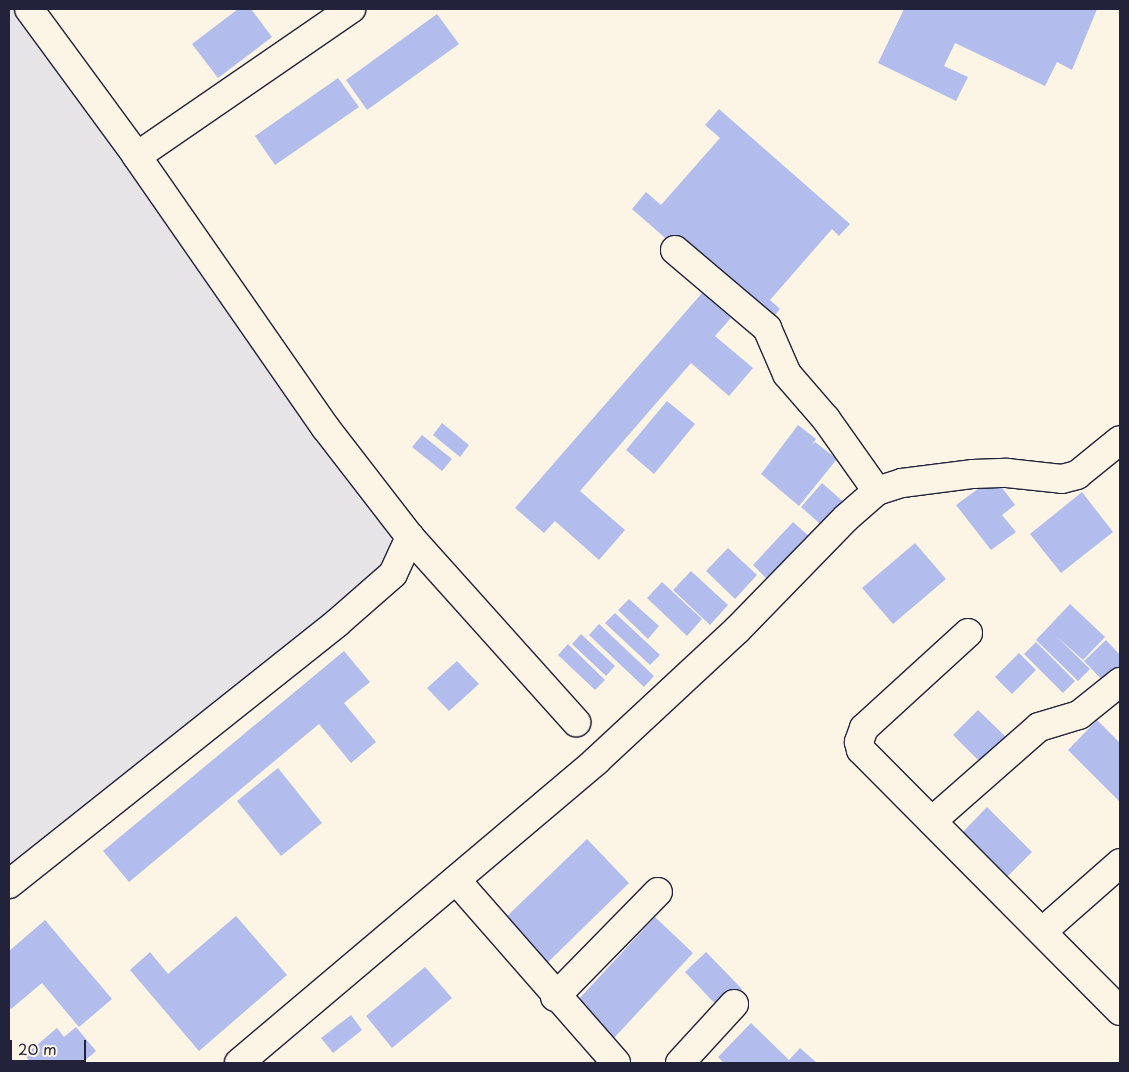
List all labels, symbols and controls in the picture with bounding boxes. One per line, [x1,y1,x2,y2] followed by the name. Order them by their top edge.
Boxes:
[12,1030,89,1062] scale bar
[18,1037,57,1060] text: 20 m

